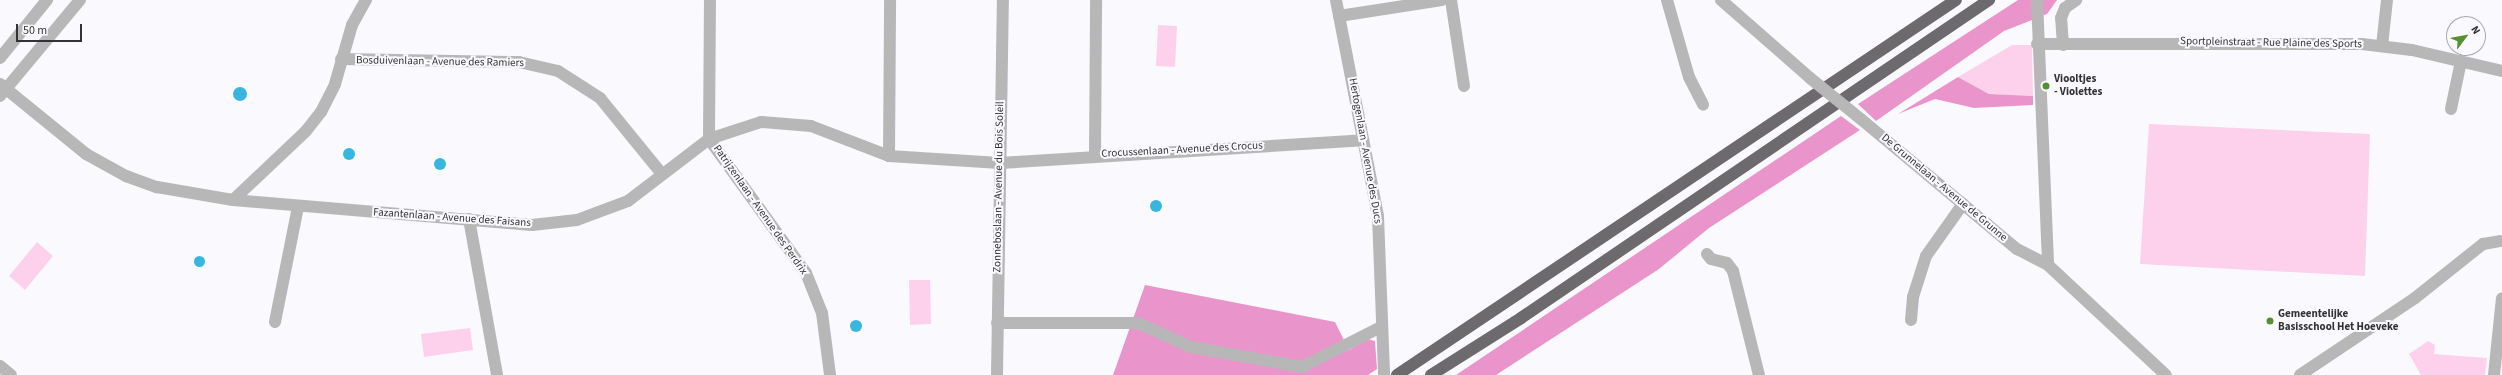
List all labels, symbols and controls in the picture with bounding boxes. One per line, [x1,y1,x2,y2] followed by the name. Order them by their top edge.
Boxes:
[18,16,84,42] scale bar
[2446,16,2486,56] north arrow
[23,22,47,39] text: 50 m
[2467,23,2484,37] text: N
[2180,35,2362,51] street label: Sportpleinstraat - Rue Plaine des Sports
[356,54,524,70] street label: Bosduivenlaan - Avenue des Ramiers
[2054,73,2102,99] place label: Viooltjes - Violettes
[1346,77,1384,225] street label: Hertogenlaan - Avenue des Ducs
[2041,81,2051,91] marker: Viooltjes - Violettes
[991,101,1007,273] street label: Zonneboslaan - Avenue du Bois Soleil
[1878,131,2010,245] street label: De Grunnelaan - Avenue de Grunne
[1101,139,1263,161] street label: Crocussenlaan - Avenue des Crocus
[710,143,810,277] street label: Patrijzenlaan - Avenue des Perdrix
[373,206,531,230] street label: Fazantenlaan - Avenue des Faisans
[2278,308,2398,334] place label: Gemeentelijke Basisschool Het Hoeveke
[2265,316,2275,326] marker: Gemeentelijke Basisschool Het Hoeveke

